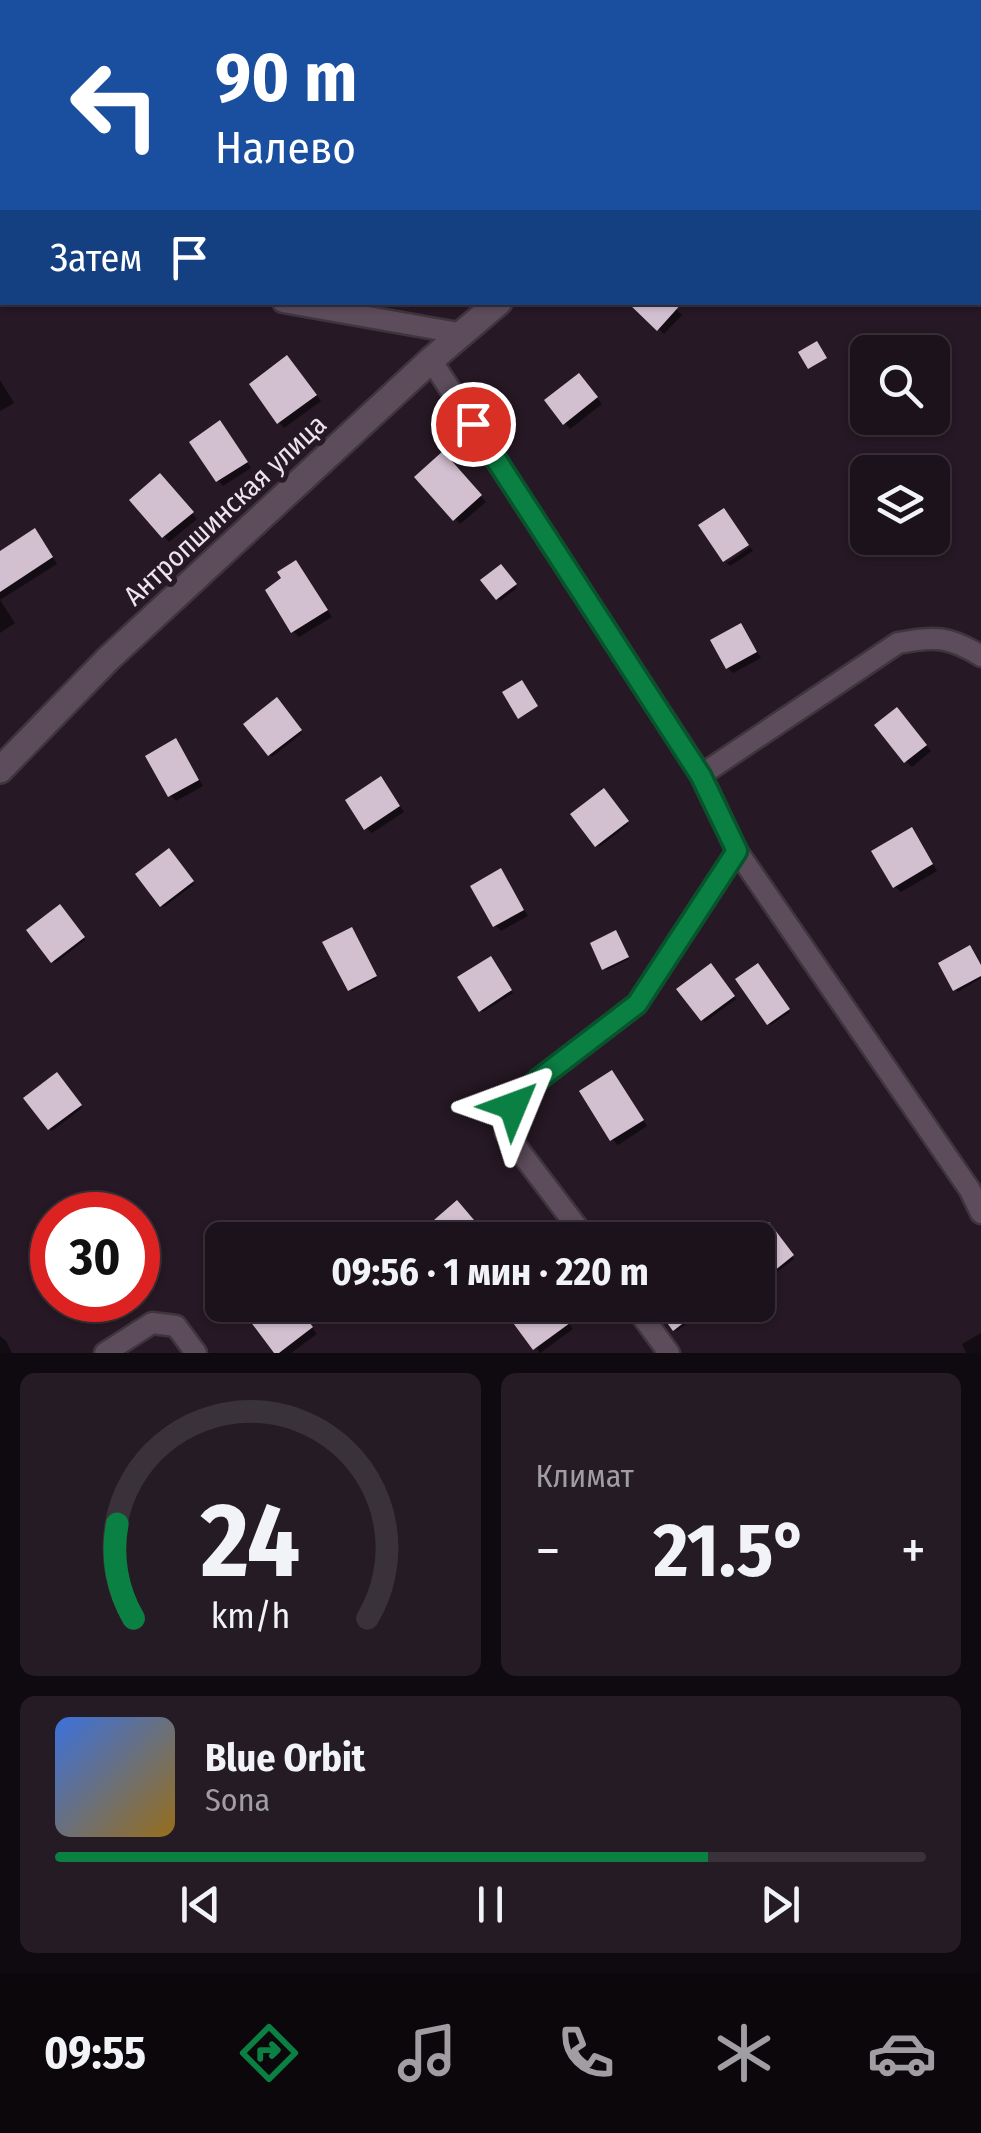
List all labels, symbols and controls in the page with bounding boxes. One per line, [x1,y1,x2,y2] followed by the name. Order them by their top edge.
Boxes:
[215,36,357,120] text: 90 m
[50,40,180,170] icon: left
[215,121,356,175] text: Налево
[162,230,217,285] icon: arrive
[50,235,142,281] text: Затем
[850,335,950,555] map controls
[850,335,950,435] button: search
[431,382,516,467] pin
[446,397,501,452] icon: arrive
[117,408,333,612] street label: Антропшинская улица
[850,455,950,555] button: layers
[461,1054,565,1158] position arrow
[30,1192,160,1322] speed limit sign: 30
[331,1249,649,1295] text: 09:56 · 1 мин · 220 m
[536,1457,634,1495] text: Климат
[199,1479,300,1604] text: 24
[654,1506,808,1596] text: 21.5°
[536,1518,560,1584] text: −
[901,1518,926,1584] text: +
[210,1595,290,1637] text: km/h
[205,1735,365,1781] text: Blue Orbit
[205,1781,270,1819] text: Sona
[173,1877,228,1932] icon: previous
[463,1877,518,1932] icon: pause
[753,1877,808,1932] icon: next
[234,2018,304,2088] icon: directions
[392,2018,462,2088] icon: music
[551,2018,621,2088] icon: phone
[709,2018,779,2088] icon: climate
[867,2018,937,2088] icon: car
[44,2026,146,2080] text: 09:55

